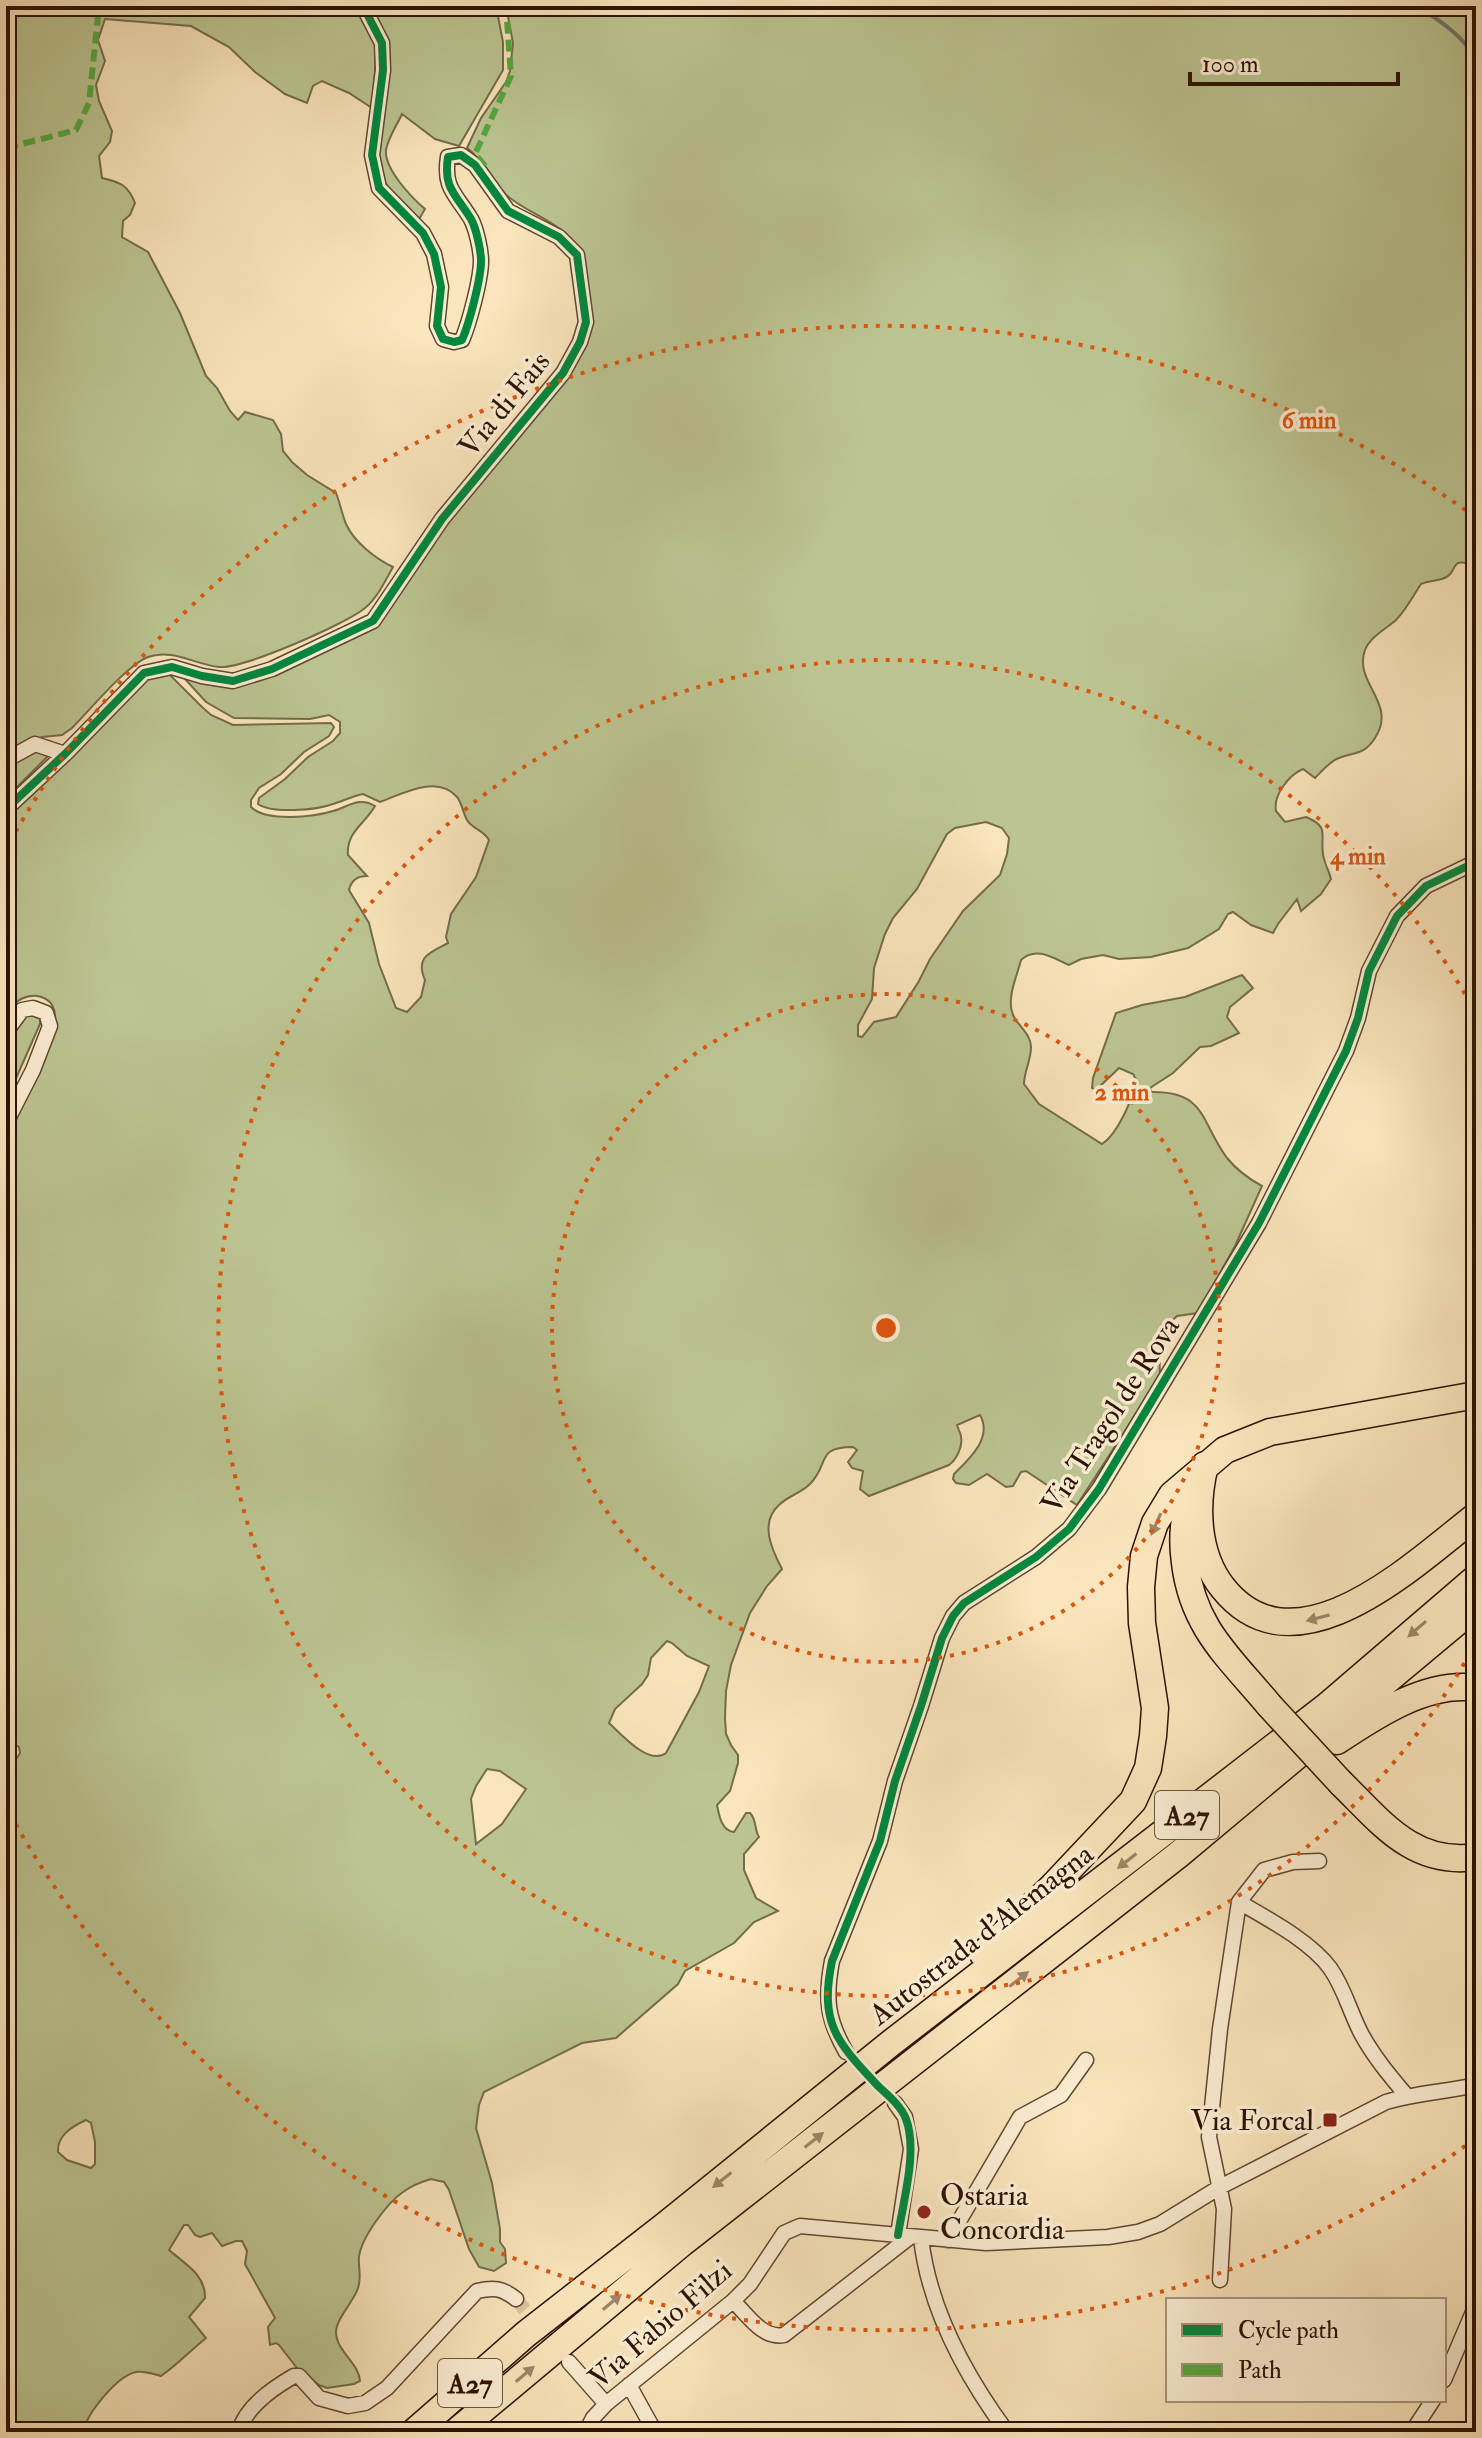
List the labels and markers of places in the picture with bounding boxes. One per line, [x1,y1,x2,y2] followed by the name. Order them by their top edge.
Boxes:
[872,1314,900,1342] centre of rings
[1191,2102,1314,2139] place label: Via Forcal
[1321,2111,1339,2129] marker: Via Forcal
[940,2177,1065,2248] place label: Ostaria Concordia
[915,2203,933,2221] marker: Ostaria Concordia

